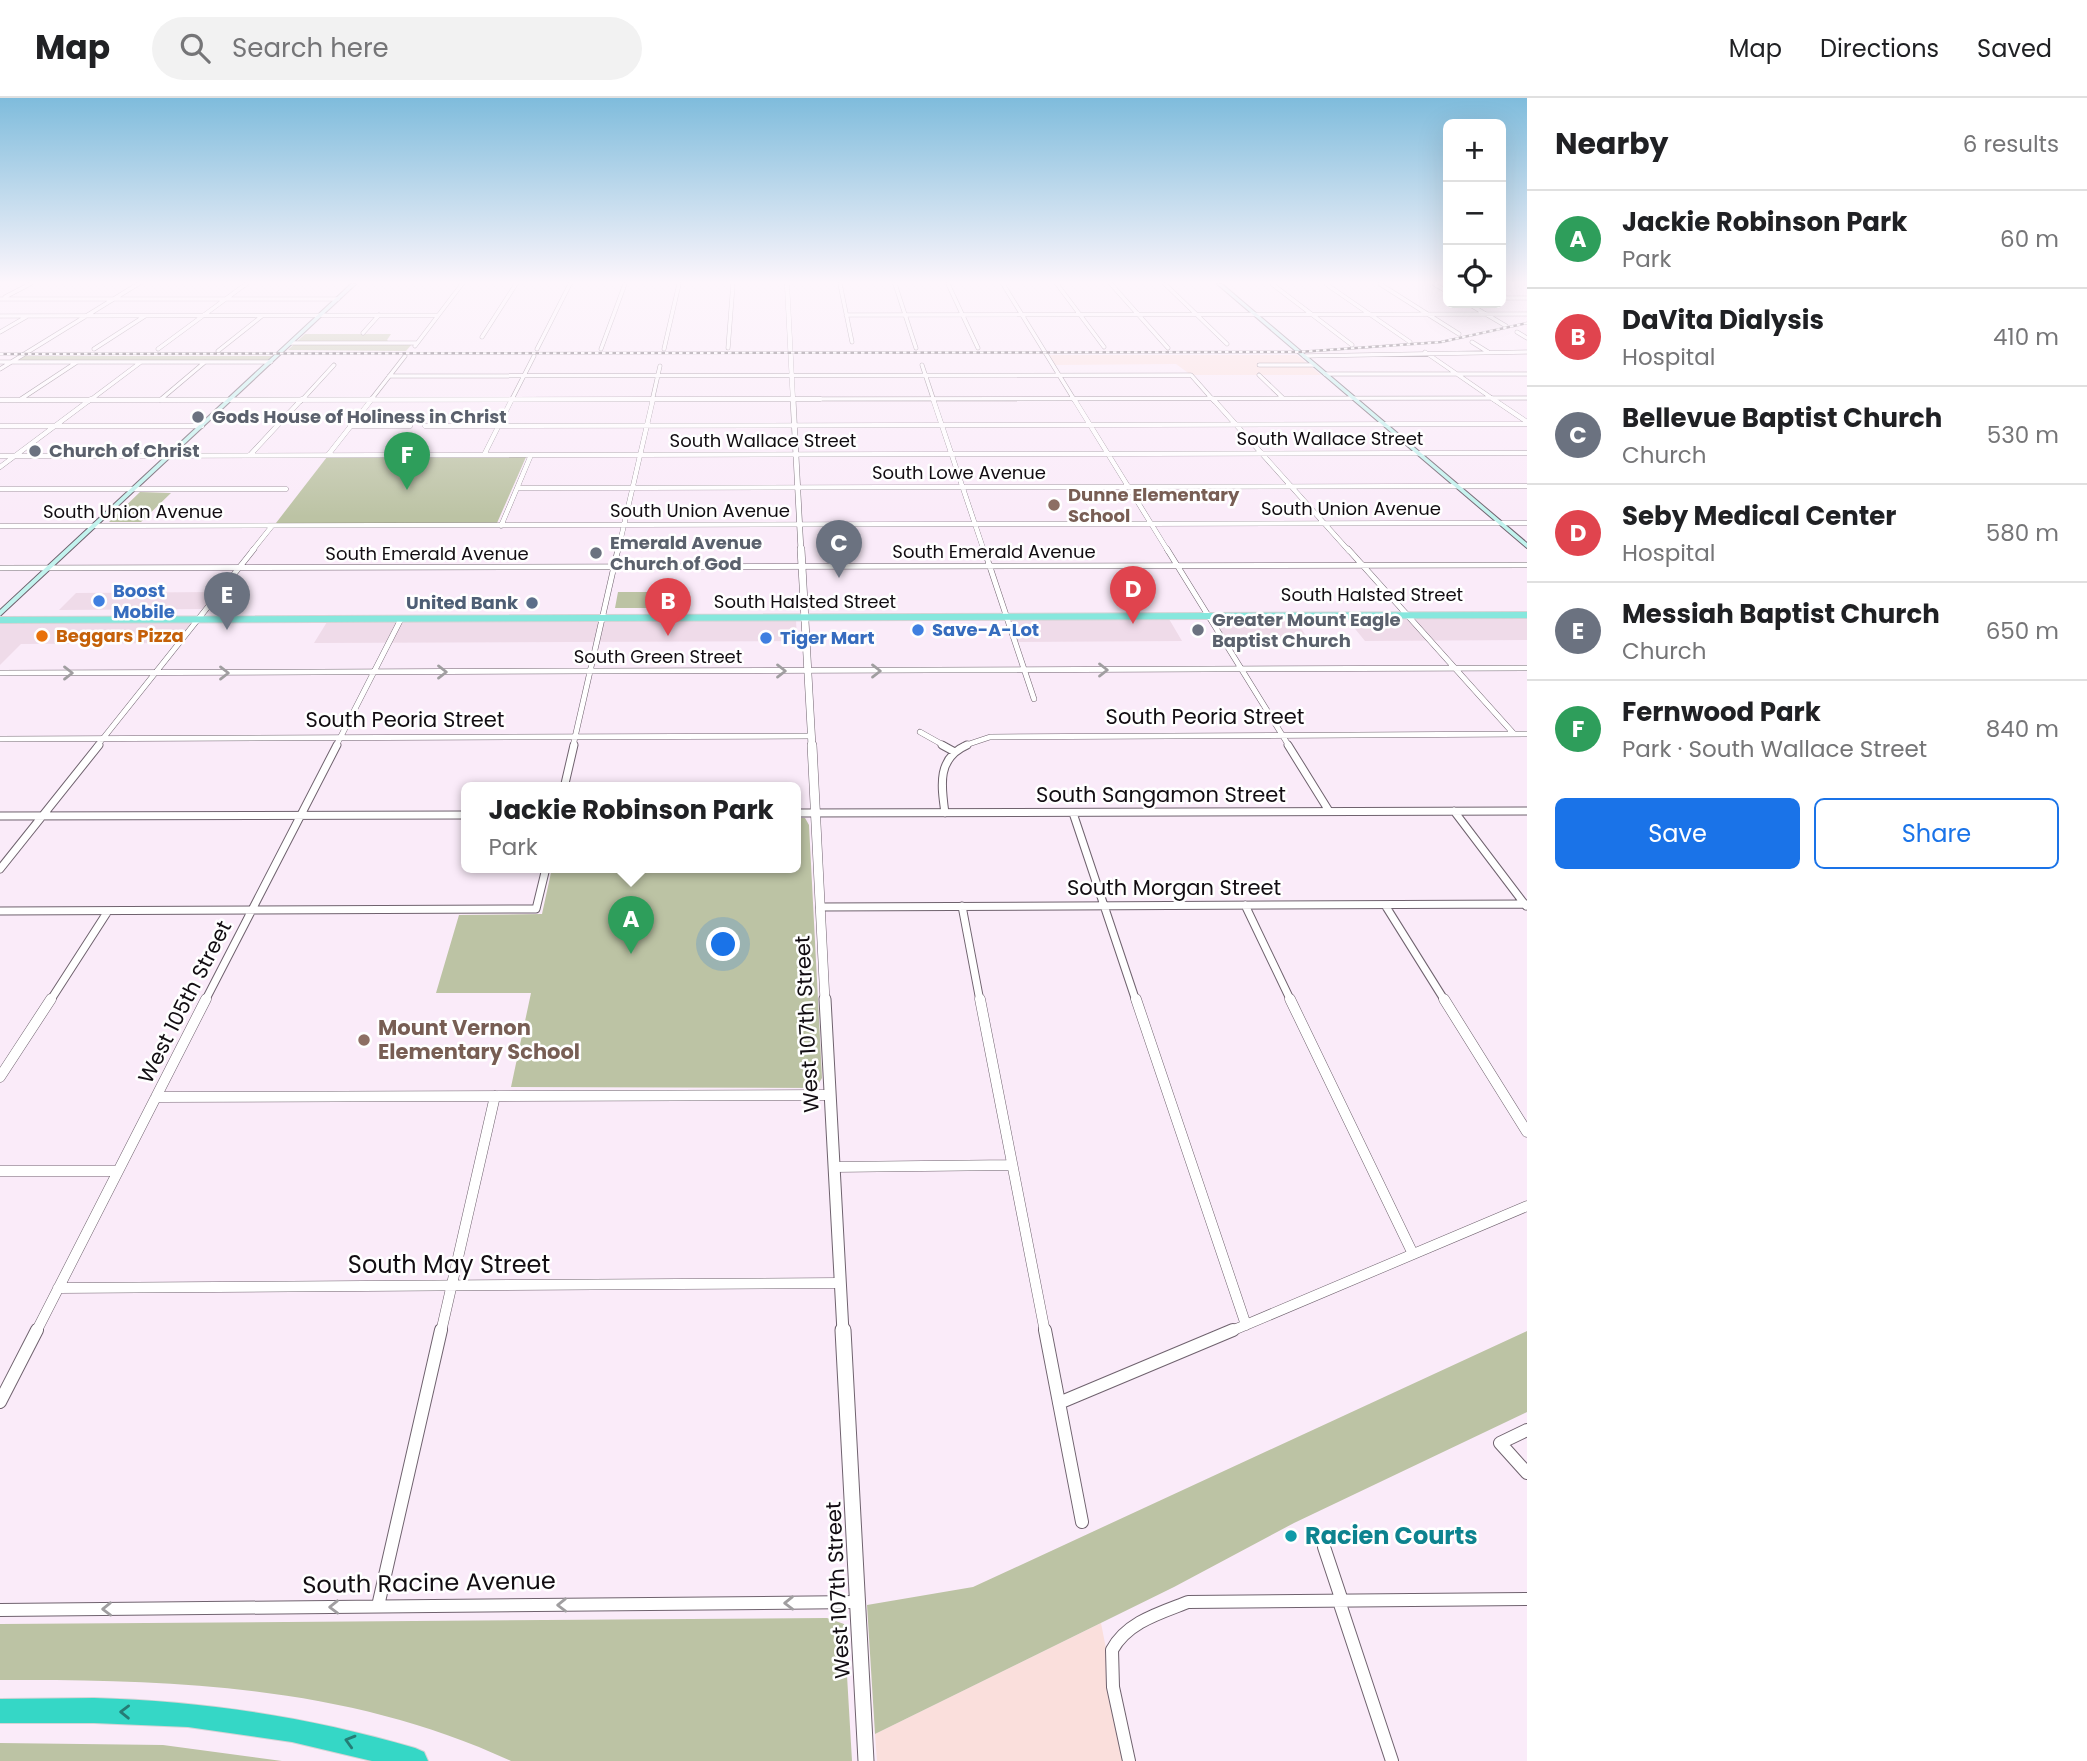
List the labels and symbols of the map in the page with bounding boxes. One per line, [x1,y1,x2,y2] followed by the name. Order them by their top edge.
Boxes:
[212,404,507,429] place label: Gods House of Holiness in Christ
[190,409,206,425] marker: Gods House of Holiness in Christ
[1237,426,1423,451] street label: South Wallace Street
[670,428,856,453] street label: South Wallace Street
[384,432,430,490] pin: F
[49,438,200,463] place label: Church of Christ
[27,443,43,459] marker: Church of Christ
[872,460,1046,485] street label: South Lowe Avenue
[1068,482,1240,528] place label: Dunne Elementary School
[1261,496,1441,521] street label: South Union Avenue
[1046,497,1062,513] marker: Dunne Elementary School
[610,498,790,523] street label: South Union Avenue
[43,499,223,524] street label: South Union Avenue
[816,520,862,578] pin: C
[610,530,762,576] place label: Emerald Avenue Church of God
[892,539,1096,564] street label: South Emerald Avenue
[325,541,529,566] street label: South Emerald Avenue
[588,545,604,561] marker: Emerald Avenue Church of God
[1110,566,1156,624] pin: D
[204,572,250,630] pin: E
[113,578,175,624] place label: Boost Mobile
[645,578,691,636] pin: B
[1281,582,1463,607] street label: South Halsted Street
[714,589,896,614] street label: South Halsted Street
[406,590,519,615] place label: United Bank
[91,593,107,609] marker: Boost Mobile
[524,595,540,611] marker: United Bank
[1212,607,1401,653] place label: Greater Mount Eagle Baptist Church
[932,617,1039,642] place label: Save-A-Lot
[910,622,926,638] marker: Save-A-Lot
[1190,622,1206,638] marker: Greater Mount Eagle Baptist Church
[56,623,184,648] place label: Beggars Pizza
[780,625,875,650] place label: Tiger Mart
[34,628,50,644] marker: Beggars Pizza
[758,630,774,646] marker: Tiger Mart
[574,644,742,669] street label: South Green Street
[1099,662,1109,678] one-way arrow
[776,663,787,679] one-way arrow
[871,663,882,679] one-way arrow
[437,664,448,680] one-way arrow
[63,665,74,681] one-way arrow
[219,665,230,680] one-way arrow
[1106,702,1304,731] street label: South Peoria Street
[306,705,504,734] street label: South Peoria Street
[1036,780,1286,809] street label: South Sangamon Street
[1067,873,1281,902] street label: South Morgan Street
[608,896,654,954] pin: A
[131,915,238,1088] street label: West 105th Street
[706,927,740,961] your location
[787,935,826,1113] street label: West 107th Street
[378,1013,580,1066] place label: Mount Vernon Elementary School
[356,1032,372,1048] marker: Mount Vernon Elementary School
[348,1248,550,1281] street label: South May Street
[818,1501,857,1679] street label: West 107th Street
[1305,1519,1478,1552] place label: Racien Courts
[1283,1528,1299,1544] marker: Racien Courts
[302,1564,556,1601] street label: South Racine Avenue
[784,1595,794,1611] one-way arrow
[556,1597,567,1613] one-way arrow
[329,1599,339,1615] one-way arrow
[101,1601,112,1617] one-way arrow
[119,1704,129,1720] one-way arrow
[344,1735,356,1750] one-way arrow

